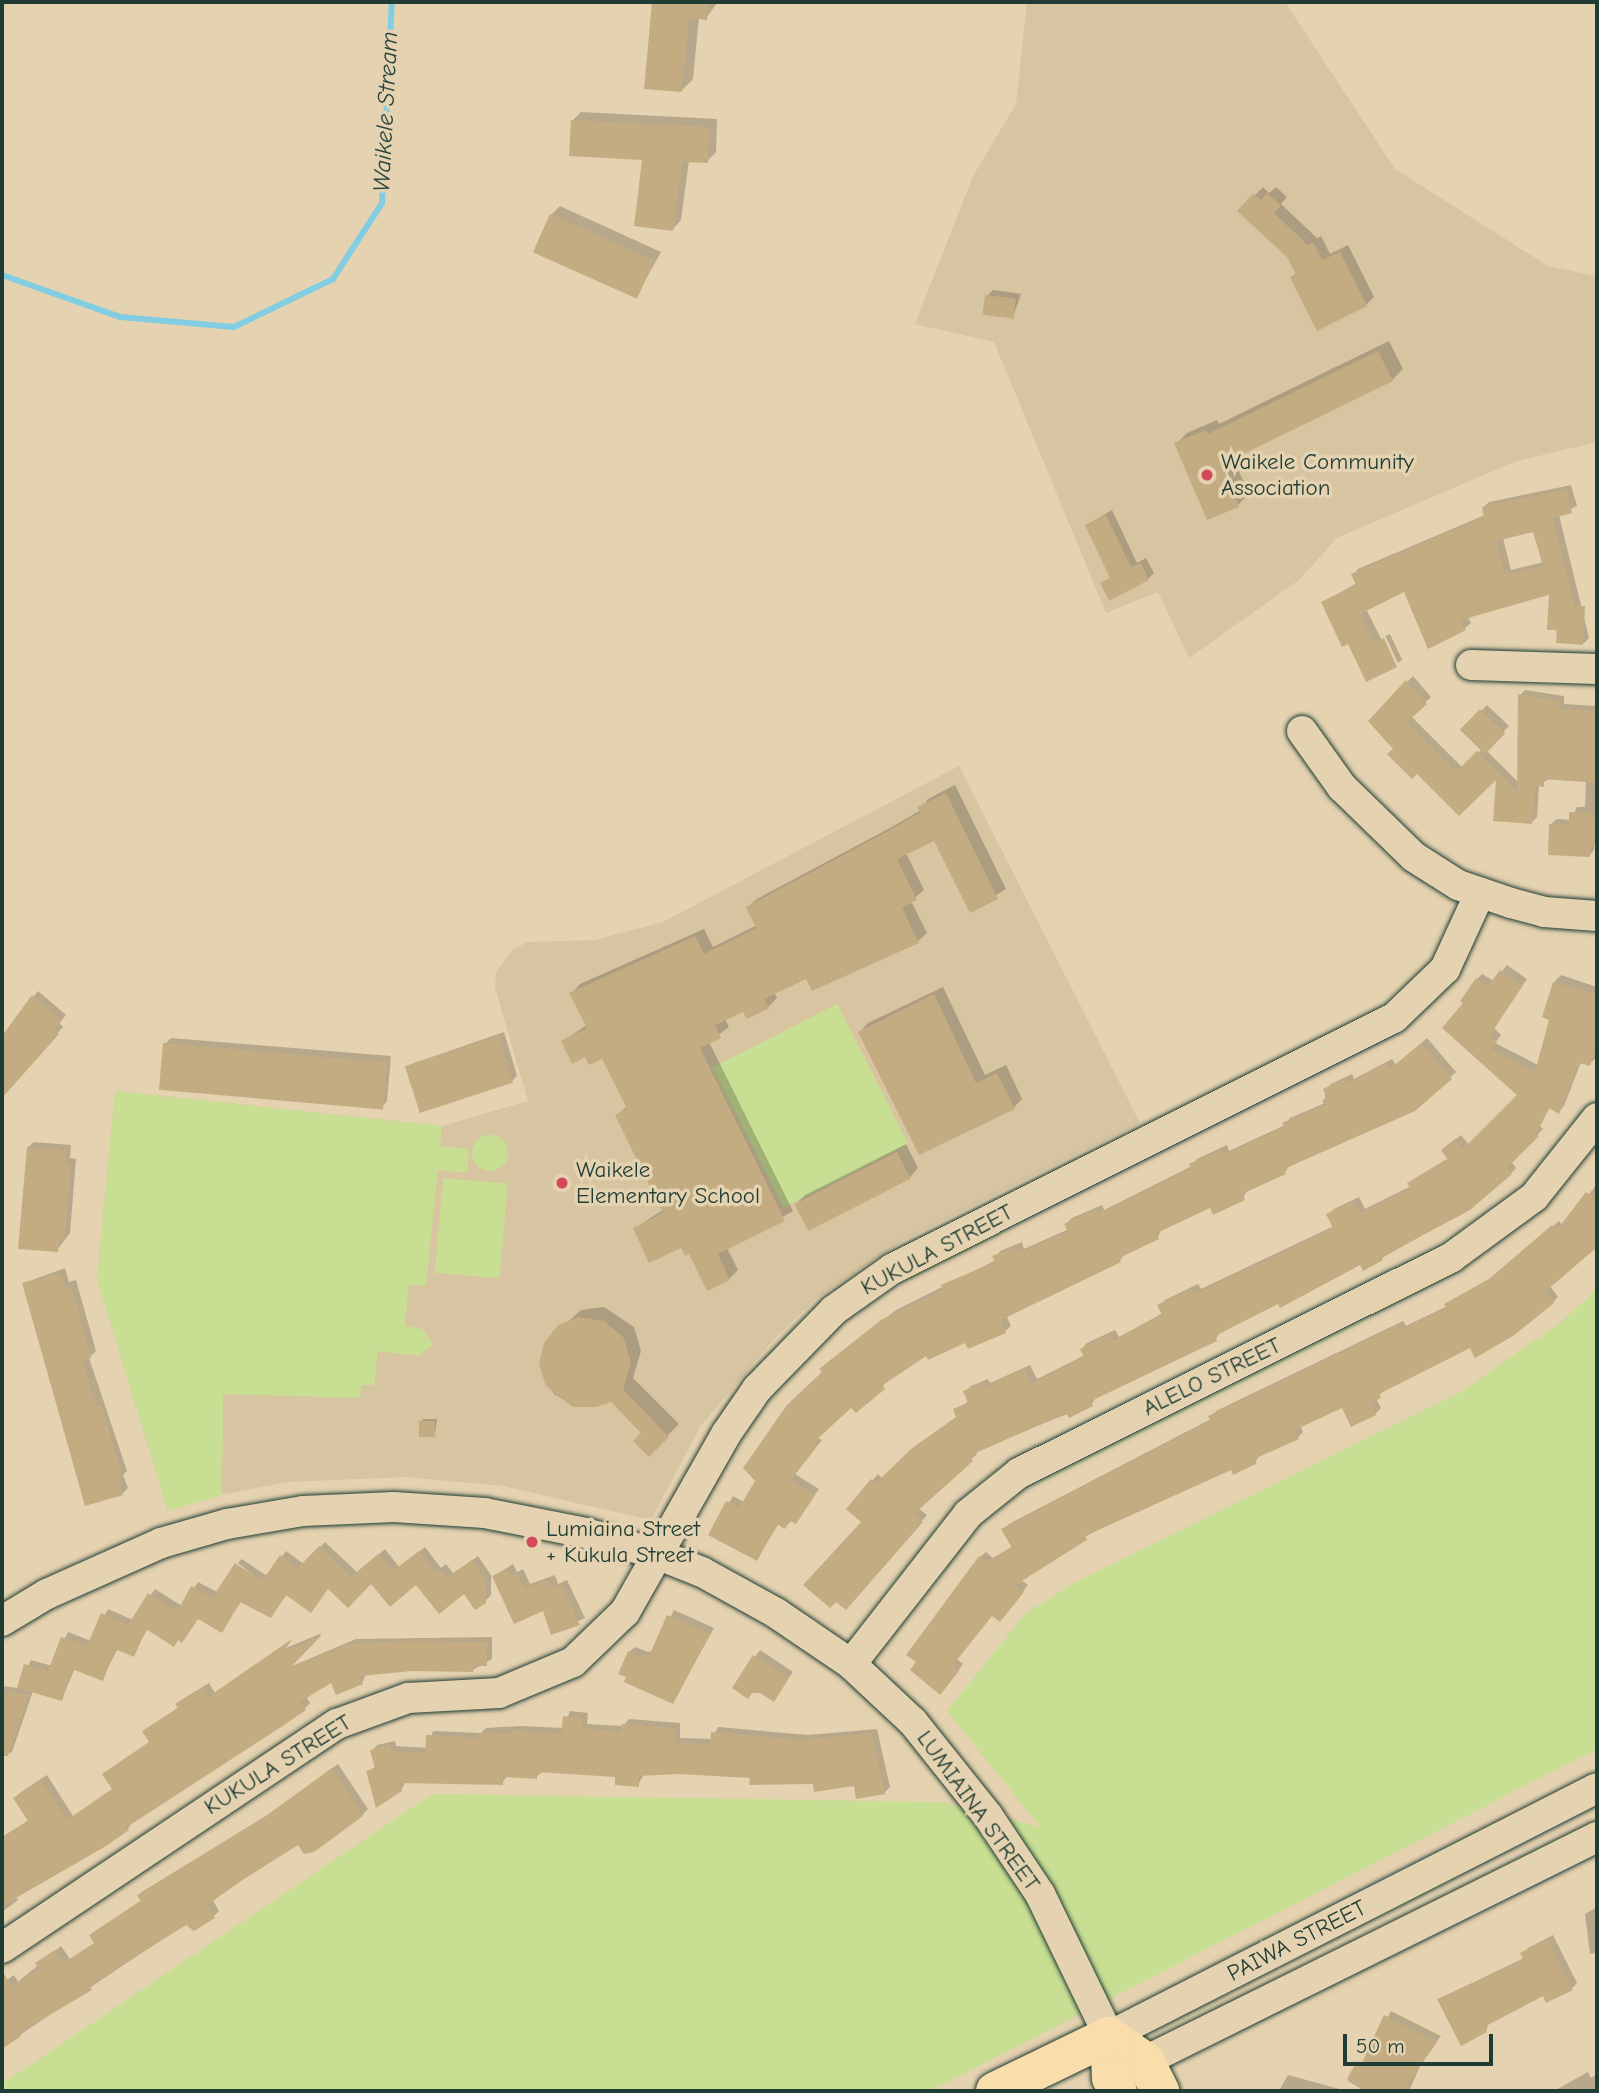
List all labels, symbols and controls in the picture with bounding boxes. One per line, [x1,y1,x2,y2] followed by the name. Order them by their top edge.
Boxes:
[367,31,405,193] water label: Waikele Stream
[1221,448,1414,502] place label: Waikele Community Association
[1199,467,1215,483] marker: Waikele Community Association
[576,1156,760,1210] place label: Waikele Elementary School
[554,1175,570,1191] marker: Waikele Elementary School
[856,1198,1018,1302] street label: KUKULA STREET
[1138,1332,1286,1422] street label: ALELO STREET
[546,1515,700,1569] place label: Lumiaina Street + Kukula Street
[524,1534,540,1550] marker: Lumiaina Street + Kukula Street
[199,1709,357,1821] street label: KUKULA STREET
[911,1725,1045,1897] street label: LUMIAINA STREET
[1223,1894,1371,1988] street label: PAIWA STREET
[1347,2020,1498,2064] scale bar
[1356,2034,1405,2058] text: 50 m

